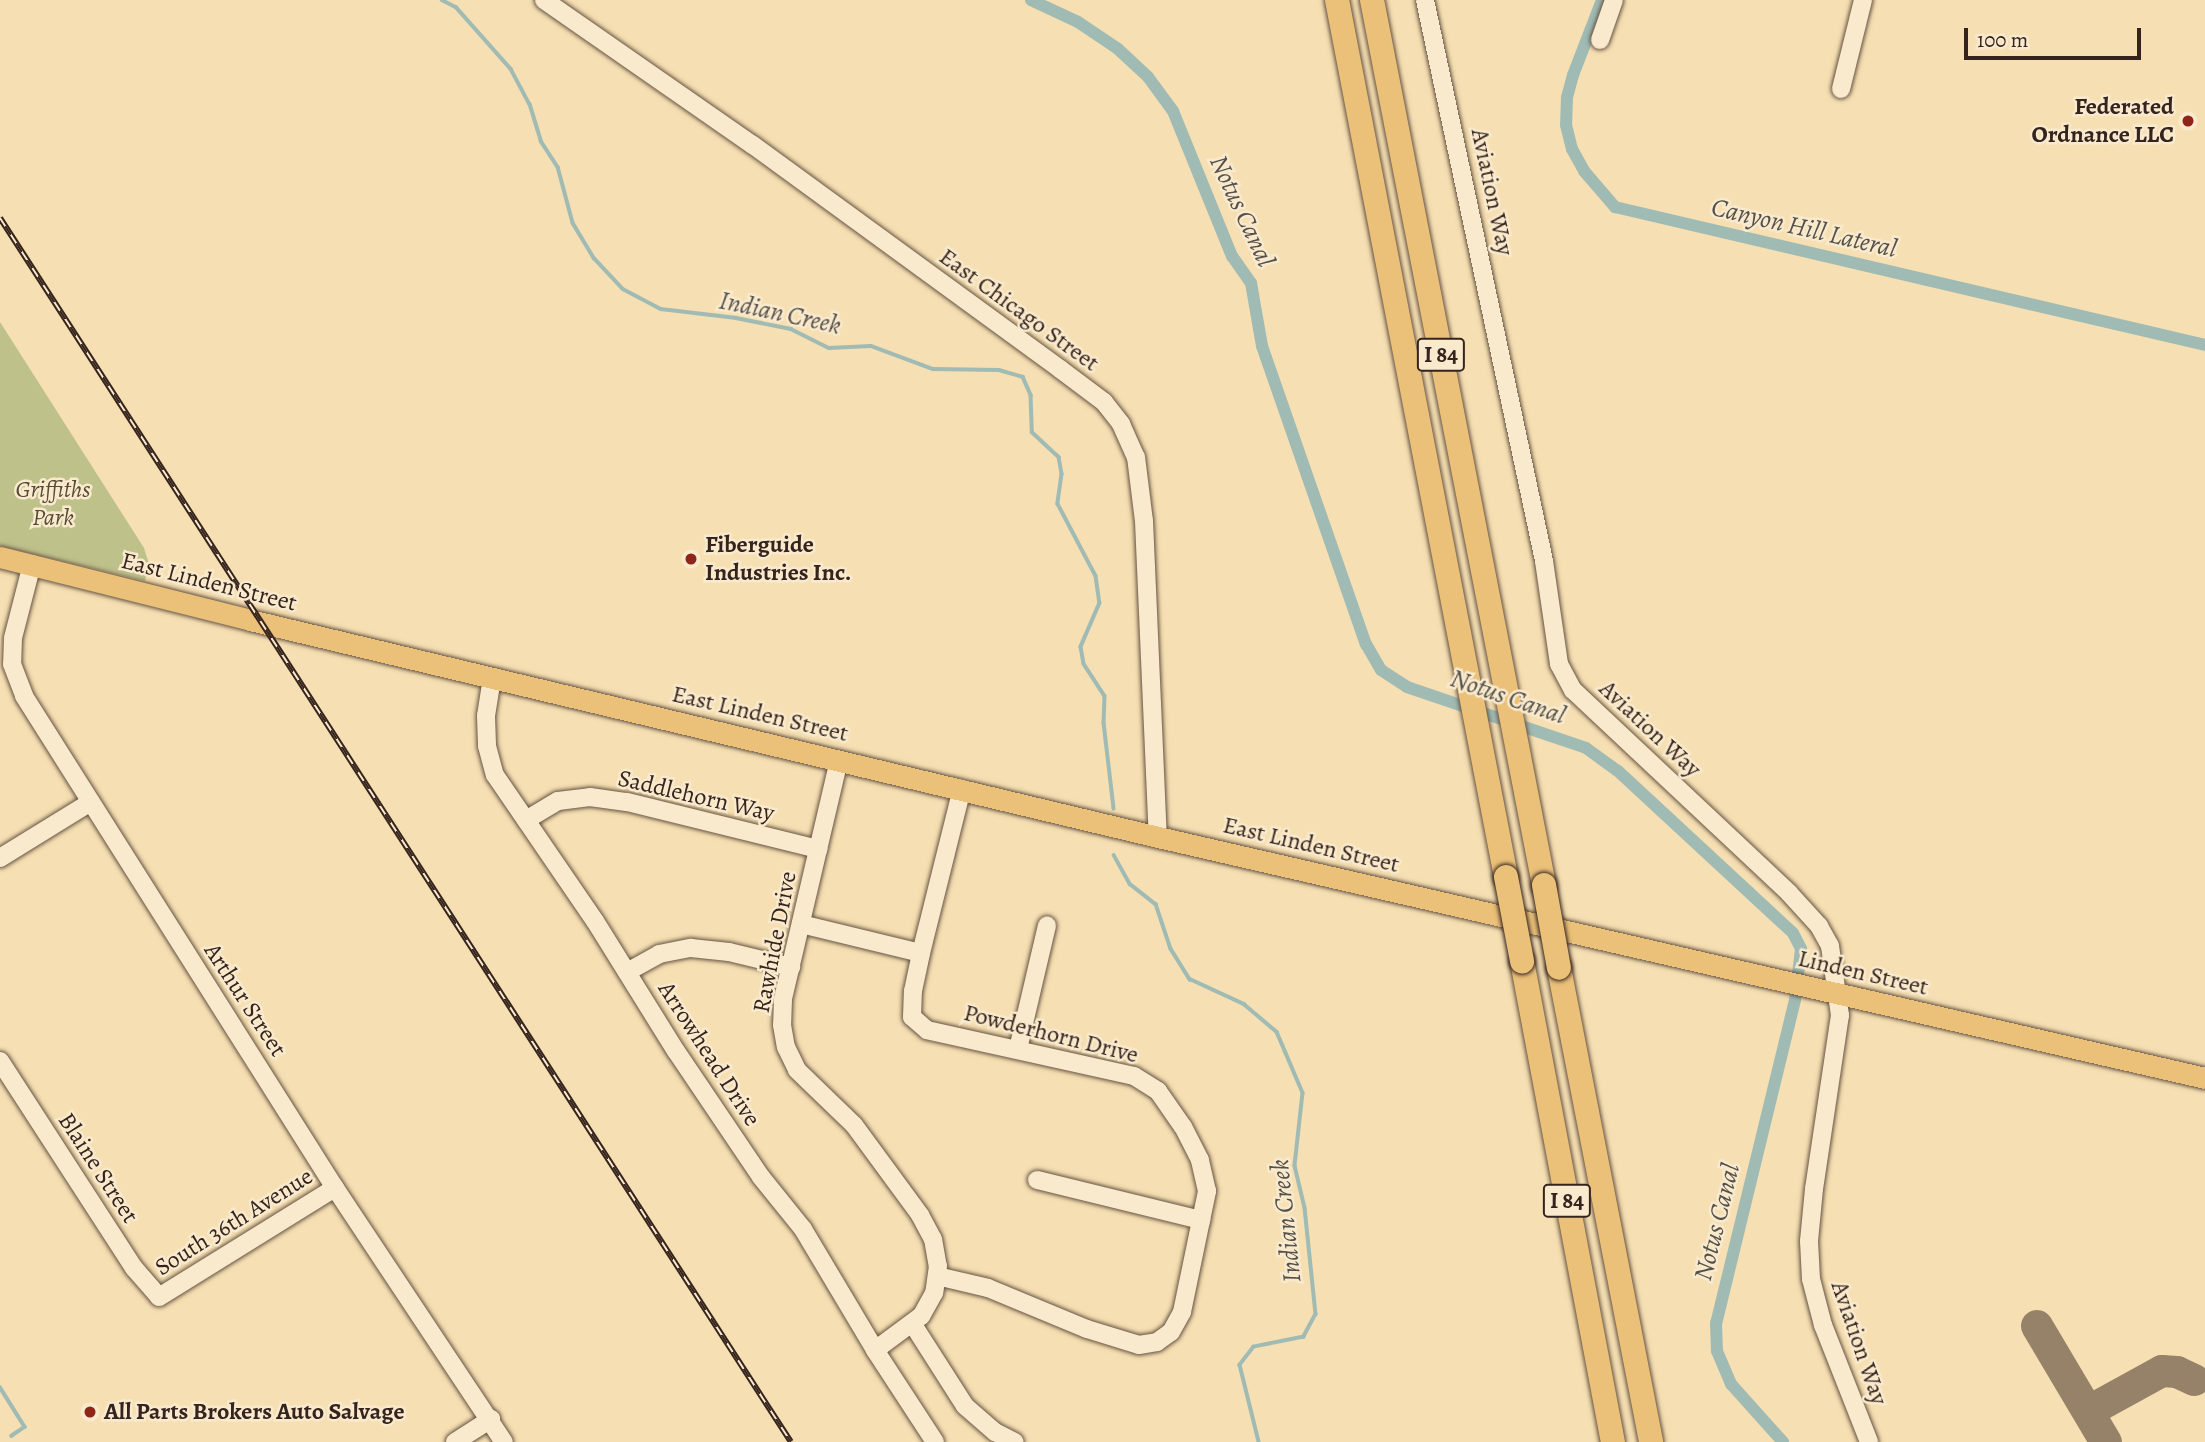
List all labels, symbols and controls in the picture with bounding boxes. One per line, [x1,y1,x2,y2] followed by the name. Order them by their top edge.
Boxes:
[1967,14,2144,58] scale bar
[1977,26,2028,54] text: 100 m
[2032,93,2174,149] place label: Federated Ordnance LLC
[2180,113,2196,129] marker: Federated Ordnance LLC
[1465,126,1519,258] street label: Aviation Way
[1203,150,1281,272] water label: Notus Canal
[1708,191,1900,265] water label: Canyon Hill Lateral
[933,242,1105,378] street label: East Chicago Street
[716,285,844,341] water label: Indian Creek
[1416,336,1466,374] road number: I 84
[16,476,90,532] park label: Griffiths Park
[705,531,851,587] place label: Fiberguide Industries Inc.
[118,546,300,618] street label: East Linden Street
[683,551,699,567] marker: Fiberguide Industries Inc.
[1446,663,1570,731] water label: Notus Canal
[1593,675,1707,783] street label: Aviation Way
[669,680,851,748] street label: East Linden Street
[615,764,777,828] street label: Saddlehorn Way
[1220,811,1402,879] street label: East Linden Street
[747,869,803,1015] street label: Rawhide Drive
[198,938,292,1062] street label: Arthur Street
[1795,944,1931,1002] street label: Linden Street
[652,976,766,1132] street label: Arrowhead Drive
[961,998,1141,1070] street label: Powderhorn Drive
[52,1107,144,1229] street label: Blaine Street
[1264,1158,1308,1284] water label: Indian Creek
[1687,1160,1747,1284] water label: Notus Canal
[150,1162,318,1282] street label: South 36th Avenue
[1542,1182,1592,1220] road number: I 84
[1824,1278,1894,1408] street label: Aviation Way
[104,1398,405,1426] place label: All Parts Brokers Auto Salvage
[82,1404,98,1420] marker: All Parts Brokers Auto Salvage

